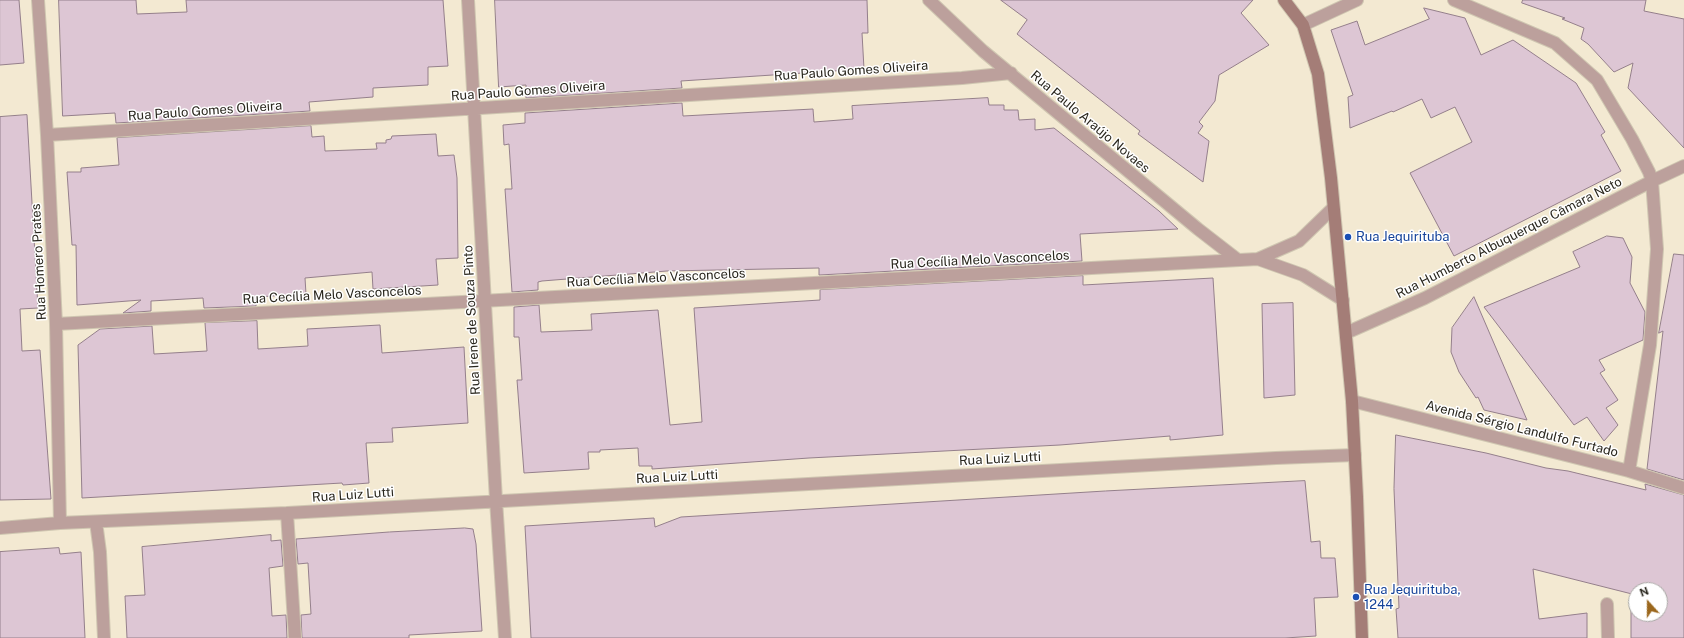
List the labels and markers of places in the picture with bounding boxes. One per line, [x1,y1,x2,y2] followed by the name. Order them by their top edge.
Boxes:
[1356,229,1449,245] place label: Rua Jequirituba
[1343,232,1353,242] marker: Rua Jequirituba
[1364,582,1461,613] place label: Rua Jequirituba, 1244
[1351,592,1361,602] marker: Rua Jequirituba, 1244

